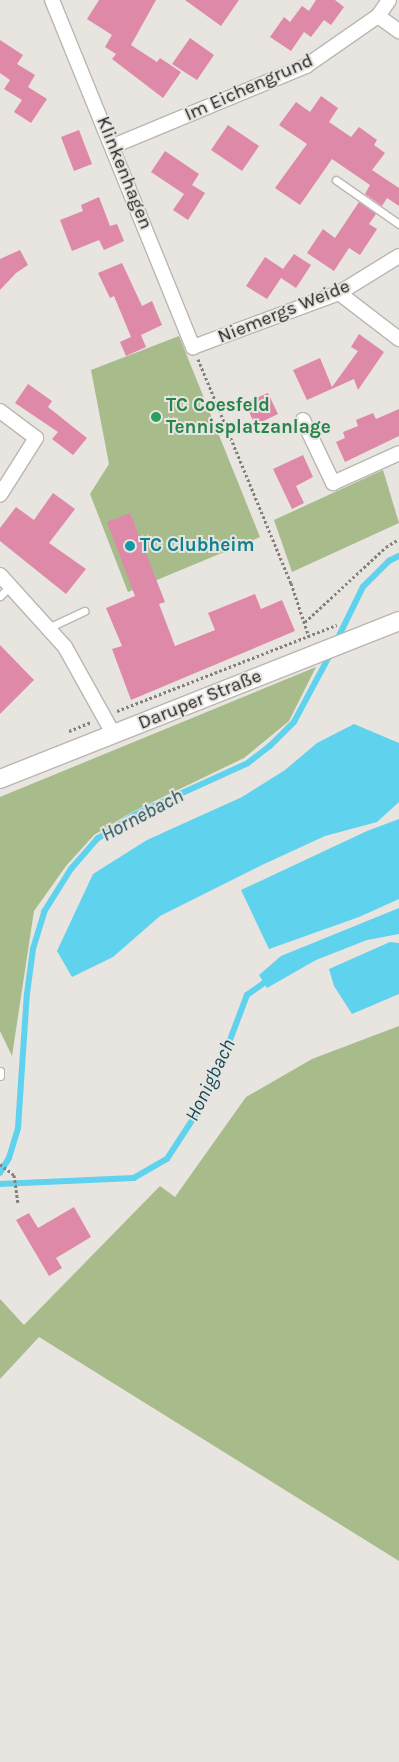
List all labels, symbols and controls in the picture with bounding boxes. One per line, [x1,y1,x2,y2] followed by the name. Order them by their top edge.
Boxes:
[181,49,317,127] street label: Im Eichengrund
[91,113,157,233] street label: Klinkenhagen
[215,275,353,349] street label: Niemergs Weide
[166,395,331,439] place label: TC Coesfeld Tennisplatzanlage
[150,411,162,423] marker: TC Coesfeld Tennisplatzanlage
[140,535,255,557] place label: TC Clubheim
[124,540,136,552] marker: TC Clubheim
[135,665,265,735] street label: Daruper Straße
[97,783,187,847] water label: Hornebach
[180,1035,240,1125] water label: Honigbach

